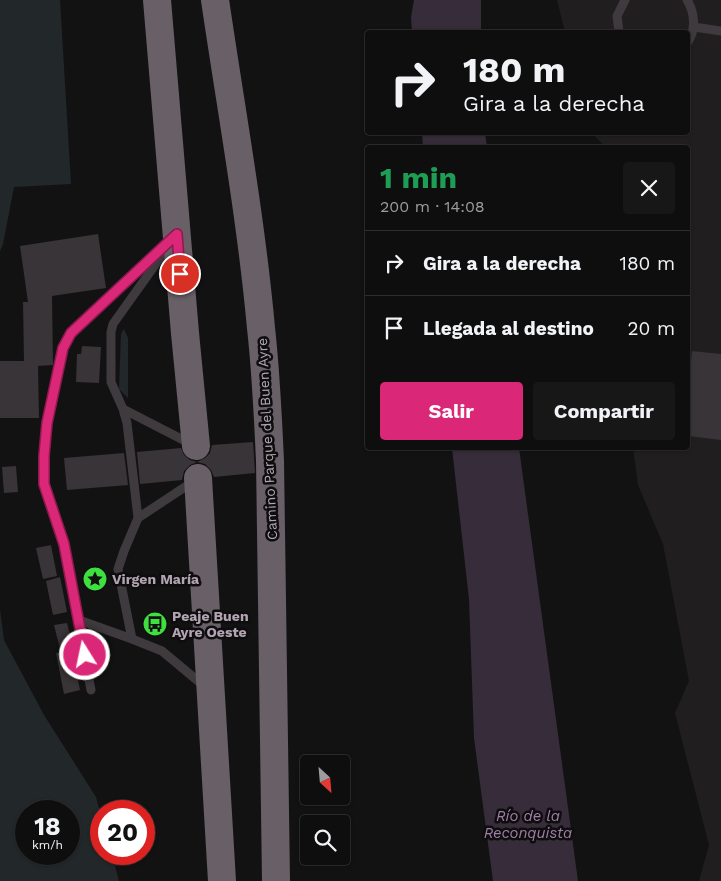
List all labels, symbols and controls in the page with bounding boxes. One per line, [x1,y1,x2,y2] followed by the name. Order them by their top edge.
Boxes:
[463,49,566,91] text: 180 m
[380,50,445,115] icon: right
[463,91,645,116] text: Gira a la derecha
[380,160,457,195] text: 1 min
[623,162,675,214] button: close
[380,197,485,216] text: 200 m · 14:08
[380,249,408,277] icon: right
[423,252,581,275] text: Gira a la derecha
[619,252,675,275] text: 180 m
[159,253,201,295] pin
[166,260,194,288] icon: arrive
[380,314,408,342] icon: arrive
[423,317,594,340] text: Llegada al destino
[628,317,675,340] text: 20 m
[254,338,280,540] street label: Camino Parque del Buen Ayre
[380,382,523,440] button: Salir
[533,382,675,440] button: Compartir
[82,566,108,592] place icon: Virgen María
[112,571,200,587] place label: Virgen María
[172,608,249,640] place label: Peaje Buen Ayre Oeste
[142,611,168,637] bus stop icon: Peaje Buen Ayre Oeste
[58,628,110,680] position arrow
[300,755,350,805] north arrow
[300,755,350,865] map controls
[90,800,155,865] speed limit sign: 20
[484,807,572,842] water label: Río de la Reconquista
[34,812,61,841] text: 18
[300,815,350,865] button: search
[32,838,63,852] text: km/h

